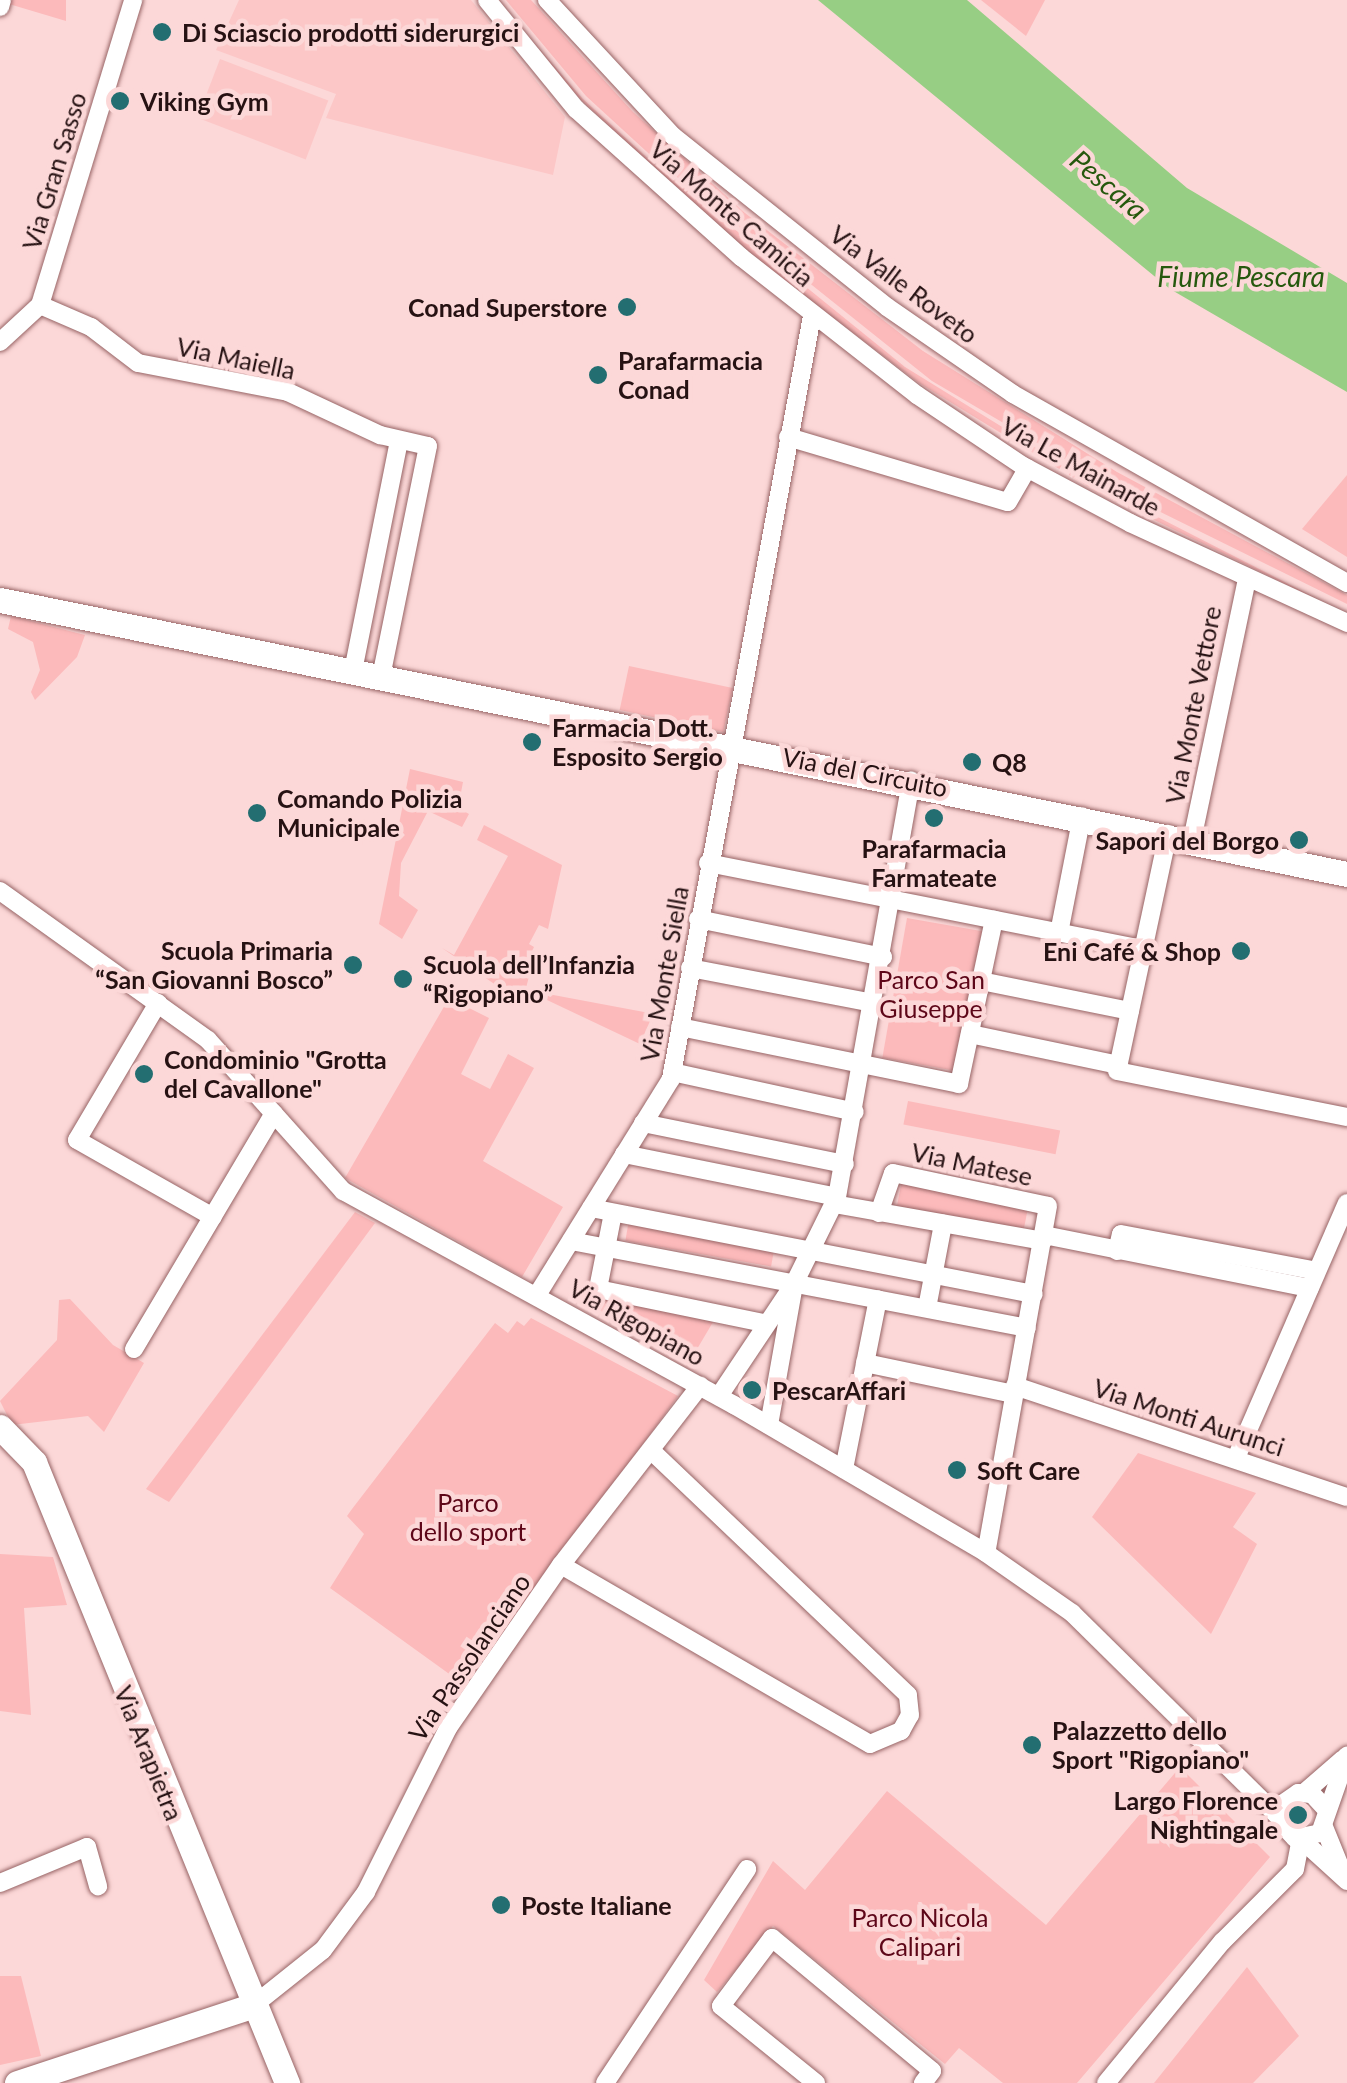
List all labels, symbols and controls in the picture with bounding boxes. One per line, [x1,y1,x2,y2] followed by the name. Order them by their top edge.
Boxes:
[182,17,519,47] place label: Di Sciascio prodotti siderurgici
[151,21,173,43] marker: Di Sciascio prodotti siderurgici
[140,86,269,116] place label: Viking Gym
[16,89,92,253] street label: Via Gran Sasso
[109,90,131,112] marker: Viking Gym
[644,134,820,292] street label: Via Monte Camicia
[1064,142,1154,226] water label: Pescara
[824,218,984,350] street label: Via Valle Roveto
[1157,259,1325,293] water label: Fiume Pescara
[408,292,607,322] place label: Conad Superstore
[616,296,638,318] marker: Conad Superstore
[174,331,298,385] street label: Via Maiella
[618,346,763,405] place label: Parafarmacia Conad
[587,364,609,386] marker: Parafarmacia Conad
[996,410,1166,522] street label: Via Le Mainarde
[1159,603,1227,807] street label: Via Monte Vettore
[552,713,723,772] place label: Farmacia Dott. Esposito Sergio
[521,731,543,753] marker: Farmacia Dott. Esposito Sergio
[780,741,950,803] street label: Via del Circuito
[992,747,1027,777] place label: Q8
[961,751,983,773] marker: Q8
[277,784,462,843] place label: Comando Polizia Municipale
[246,802,268,824] marker: Comando Polizia Municipale
[923,807,945,829] marker: Parafarmacia Farmateate
[1095,825,1279,855] place label: Sapori del Borgo
[1288,829,1310,851] marker: Sapori del Borgo
[861,834,1007,893] place label: Parafarmacia Farmateate
[634,884,694,1064] street label: Via Monte Siella
[95,936,333,995] place label: Scuola Primaria “San Giovanni Bosco”
[1043,936,1221,966] place label: Eni Café & Shop
[1230,940,1252,962] marker: Eni Café & Shop
[423,950,635,1009] place label: Scuola dell’Infanzia “Rigopiano”
[342,954,364,976] marker: Scuola Primaria “San Giovanni Bosco”
[877,965,985,1024] park label: Parco San Giuseppe
[392,968,414,990] marker: Scuola dell’Infanzia “Rigopiano”
[164,1045,387,1104] place label: Condominio "Grotta del Cavallone"
[133,1063,155,1085] marker: Condominio "Grotta del Cavallone"
[909,1137,1035,1191] street label: Via Matese
[564,1272,710,1372] street label: Via Rigopiano
[1089,1372,1289,1462] street label: Via Monti Aurunci
[772,1375,906,1405] place label: PescarAffari
[741,1379,763,1401] marker: PescarAffari
[977,1455,1080,1485] place label: Soft Care
[946,1459,968,1481] marker: Soft Care
[410,1488,526,1547] park label: Parco dello sport
[402,1568,536,1746] street label: Via Passolanciano
[108,1681,190,1825] street label: Via Arapietra
[1052,1716,1249,1775] place label: Palazzetto dello Sport "Rigopiano"
[1021,1734,1043,1756] marker: Palazzetto dello Sport "Rigopiano"
[1114,1786,1278,1845] place label: Largo Florence Nightingale
[1287,1804,1309,1826] marker: Largo Florence Nightingale
[521,1890,672,1920] place label: Poste Italiane
[490,1894,512,1916] marker: Poste Italiane
[851,1903,989,1962] park label: Parco Nicola Calipari

